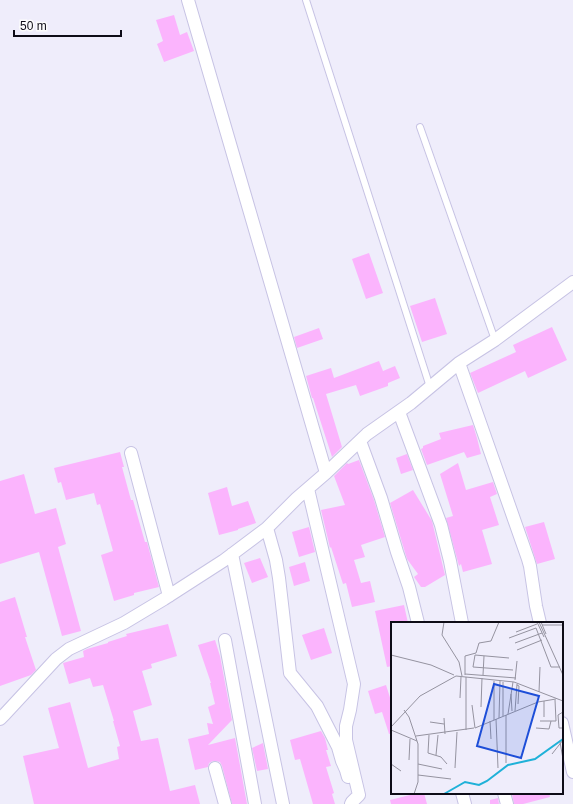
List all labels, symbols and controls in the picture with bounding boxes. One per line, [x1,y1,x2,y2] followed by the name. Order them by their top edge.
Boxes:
[14,12,121,38] scale bar
[20,19,47,33] text: 50 m
[391,622,563,794] inset map

